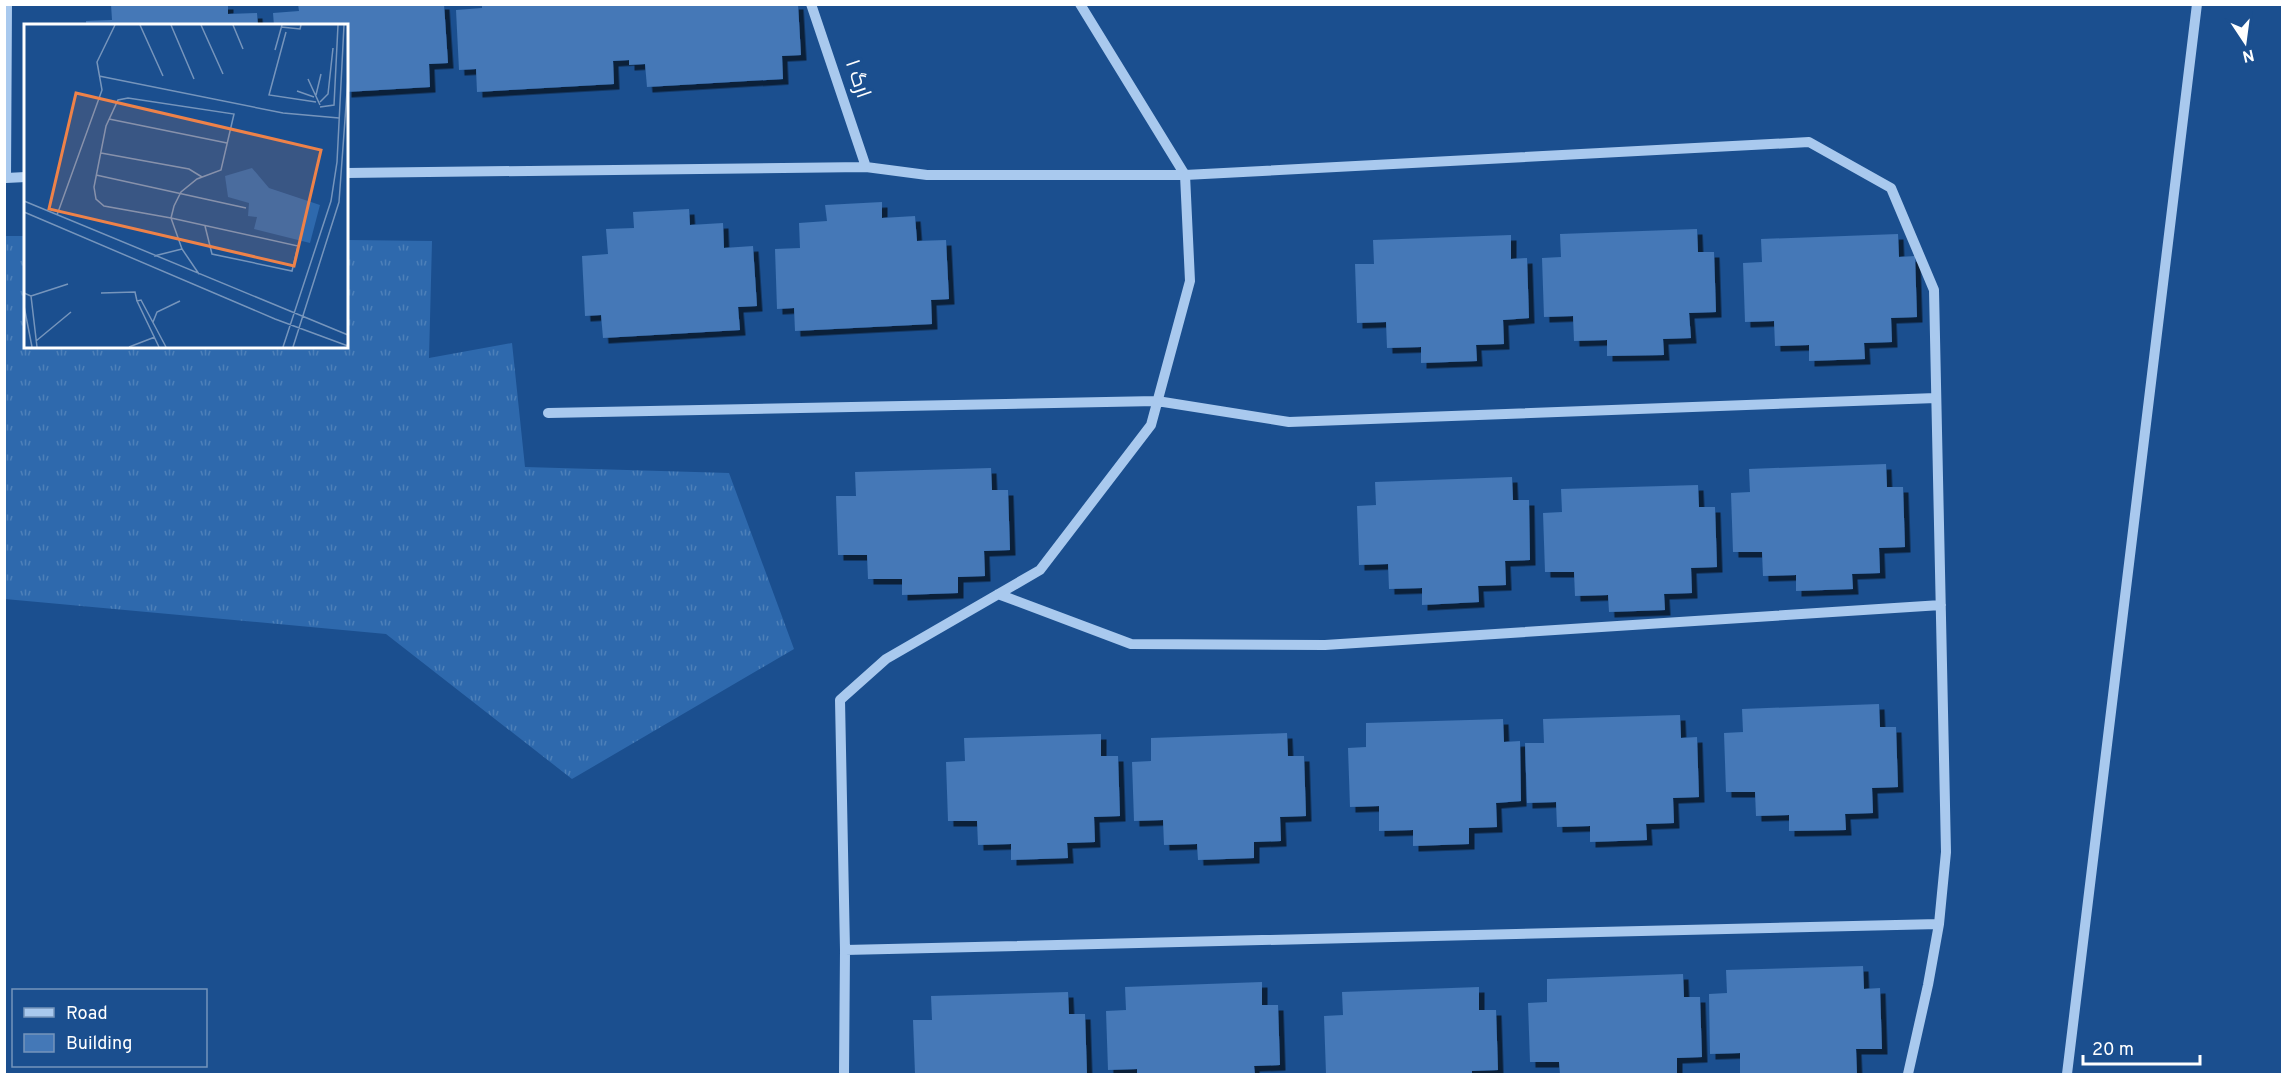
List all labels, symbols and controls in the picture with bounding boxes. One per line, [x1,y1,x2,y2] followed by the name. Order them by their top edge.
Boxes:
[2215,12,2275,72] north arrow
[24,24,348,348] inset map
[2240,44,2256,66] text: N
[838,56,876,102] street label: ارگ ۱
[12,989,207,1067] legend
[66,1003,108,1026] text: Road
[2083,1028,2200,1066] scale bar
[66,1033,132,1056] text: Building
[2092,1039,2134,1062] text: 20 m

